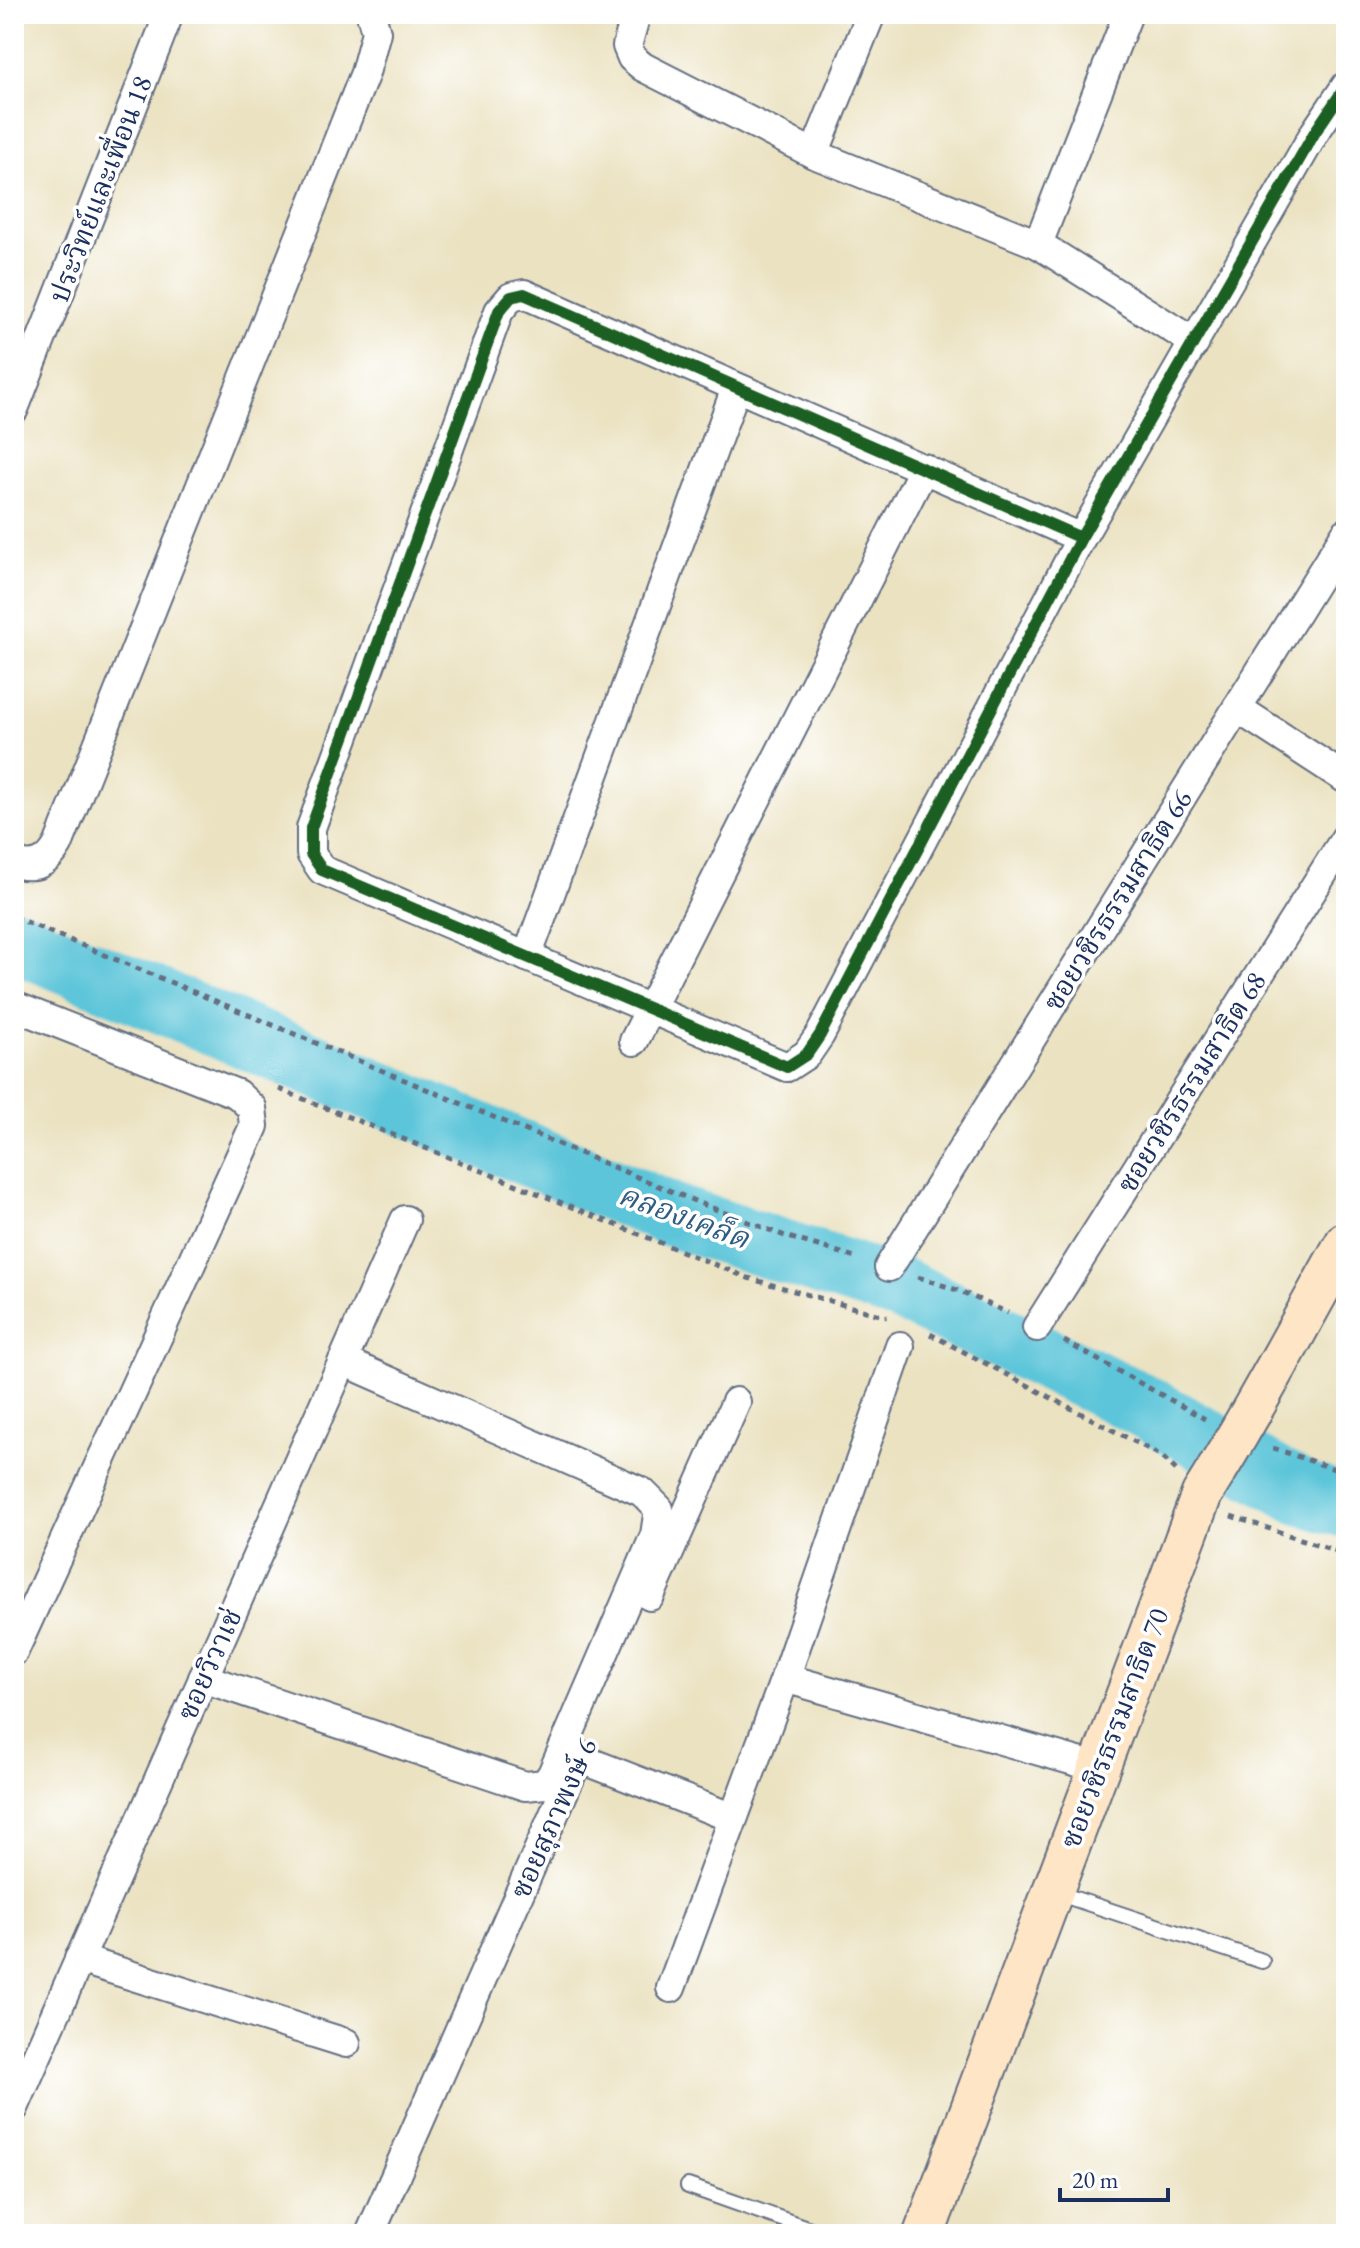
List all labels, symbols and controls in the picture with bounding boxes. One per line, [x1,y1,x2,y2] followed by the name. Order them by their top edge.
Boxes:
[38,70,160,307] street label: ประวิทย์และเพื่อน 18
[1034,783,1200,1017] street label: ซอยวชิรธรรมสาธิต 66
[1108,965,1274,1199] street label: ซอยวชิรธรรมสาธิต 68
[614,1174,755,1258] water label: คลองเคล็ด
[168,1603,250,1725] street label: ซอยวิวาเช่
[1052,1603,1176,1853] street label: ซอยวชิรธรรมสาธิต 70
[502,1732,605,1904] street label: ซอยสุภาพงษ์ 6
[1060,2152,1168,2202] scale bar
[1072,2164,1119,2195] text: 20 m

